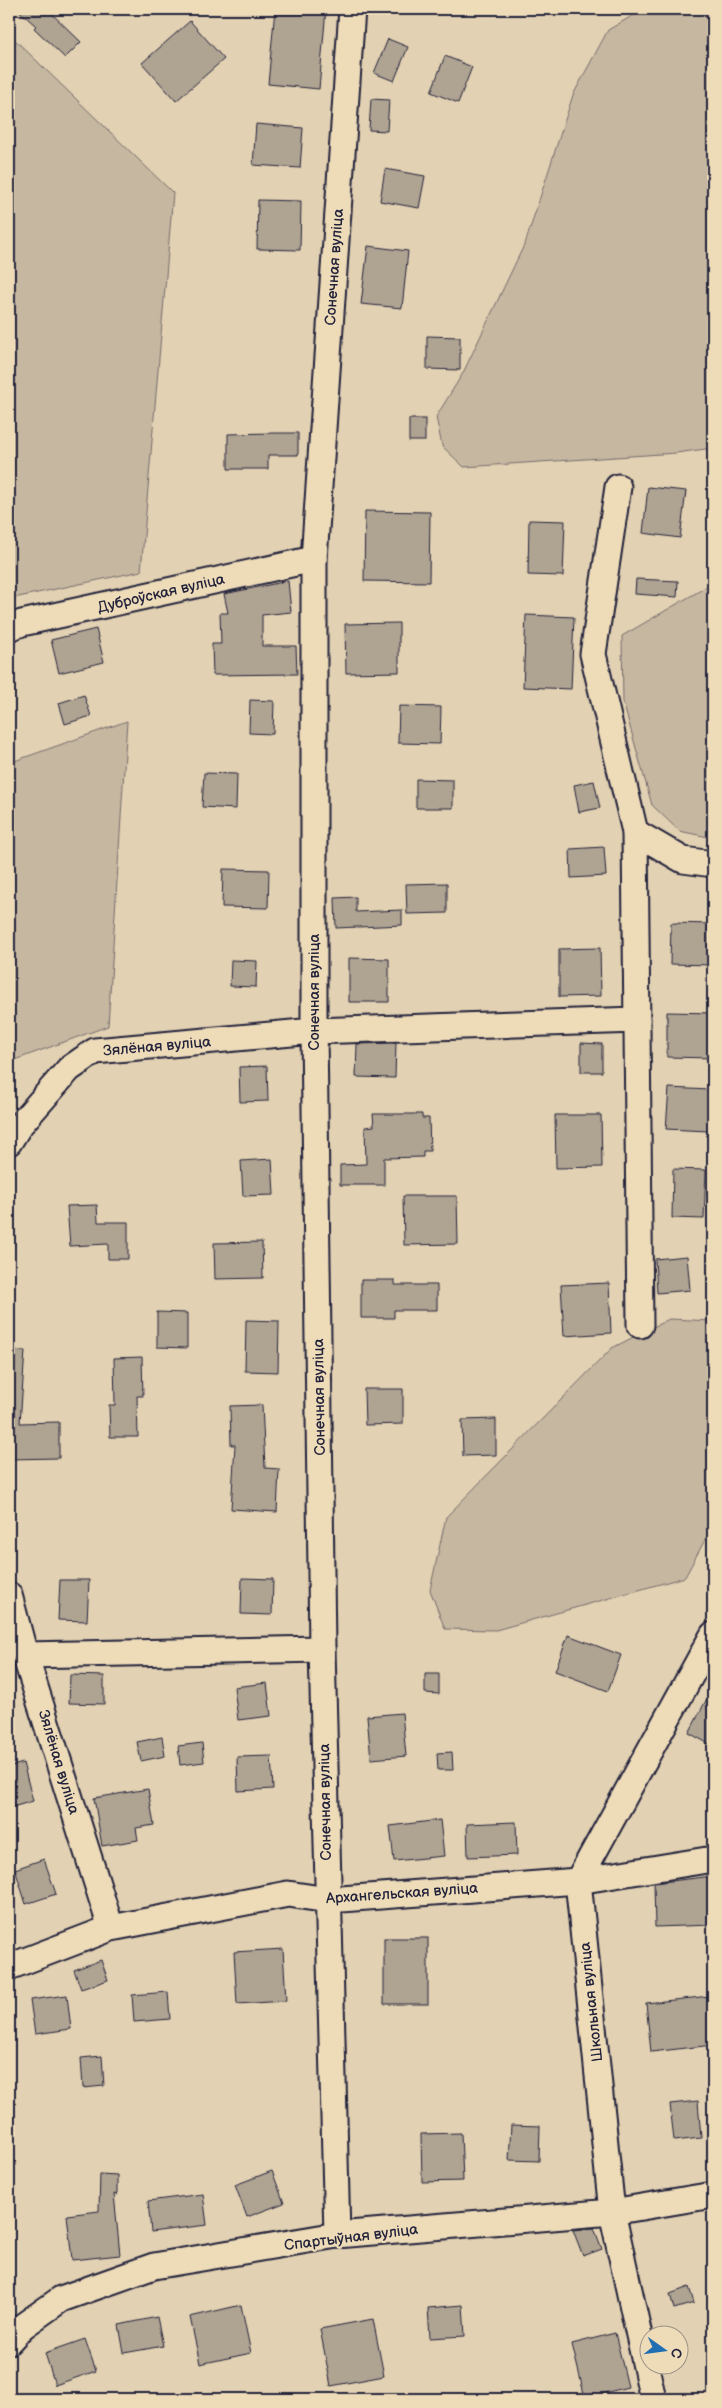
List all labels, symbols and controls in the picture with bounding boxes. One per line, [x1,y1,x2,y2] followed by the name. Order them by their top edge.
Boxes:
[321,208,348,326] street label: Сонечная вуліца
[96,570,227,617] street label: Дуброўская вуліца
[305,933,324,1051] street label: Сонечная вуліца
[102,1032,212,1061] street label: Зялёная вуліца
[309,1338,330,1456] street label: Сонечная вуліца
[34,1708,83,1817] street label: Зялёная вуліца
[315,1743,336,1861] street label: Сонечная вуліца
[324,1879,479,1908] street label: Архангельская вуліца
[576,1941,607,2063] street label: Школьная вуліца
[283,2220,419,2255] street label: Спартыўная вуліца
[640,2326,690,2376] north arrow
[667,2346,686,2360] text: С

